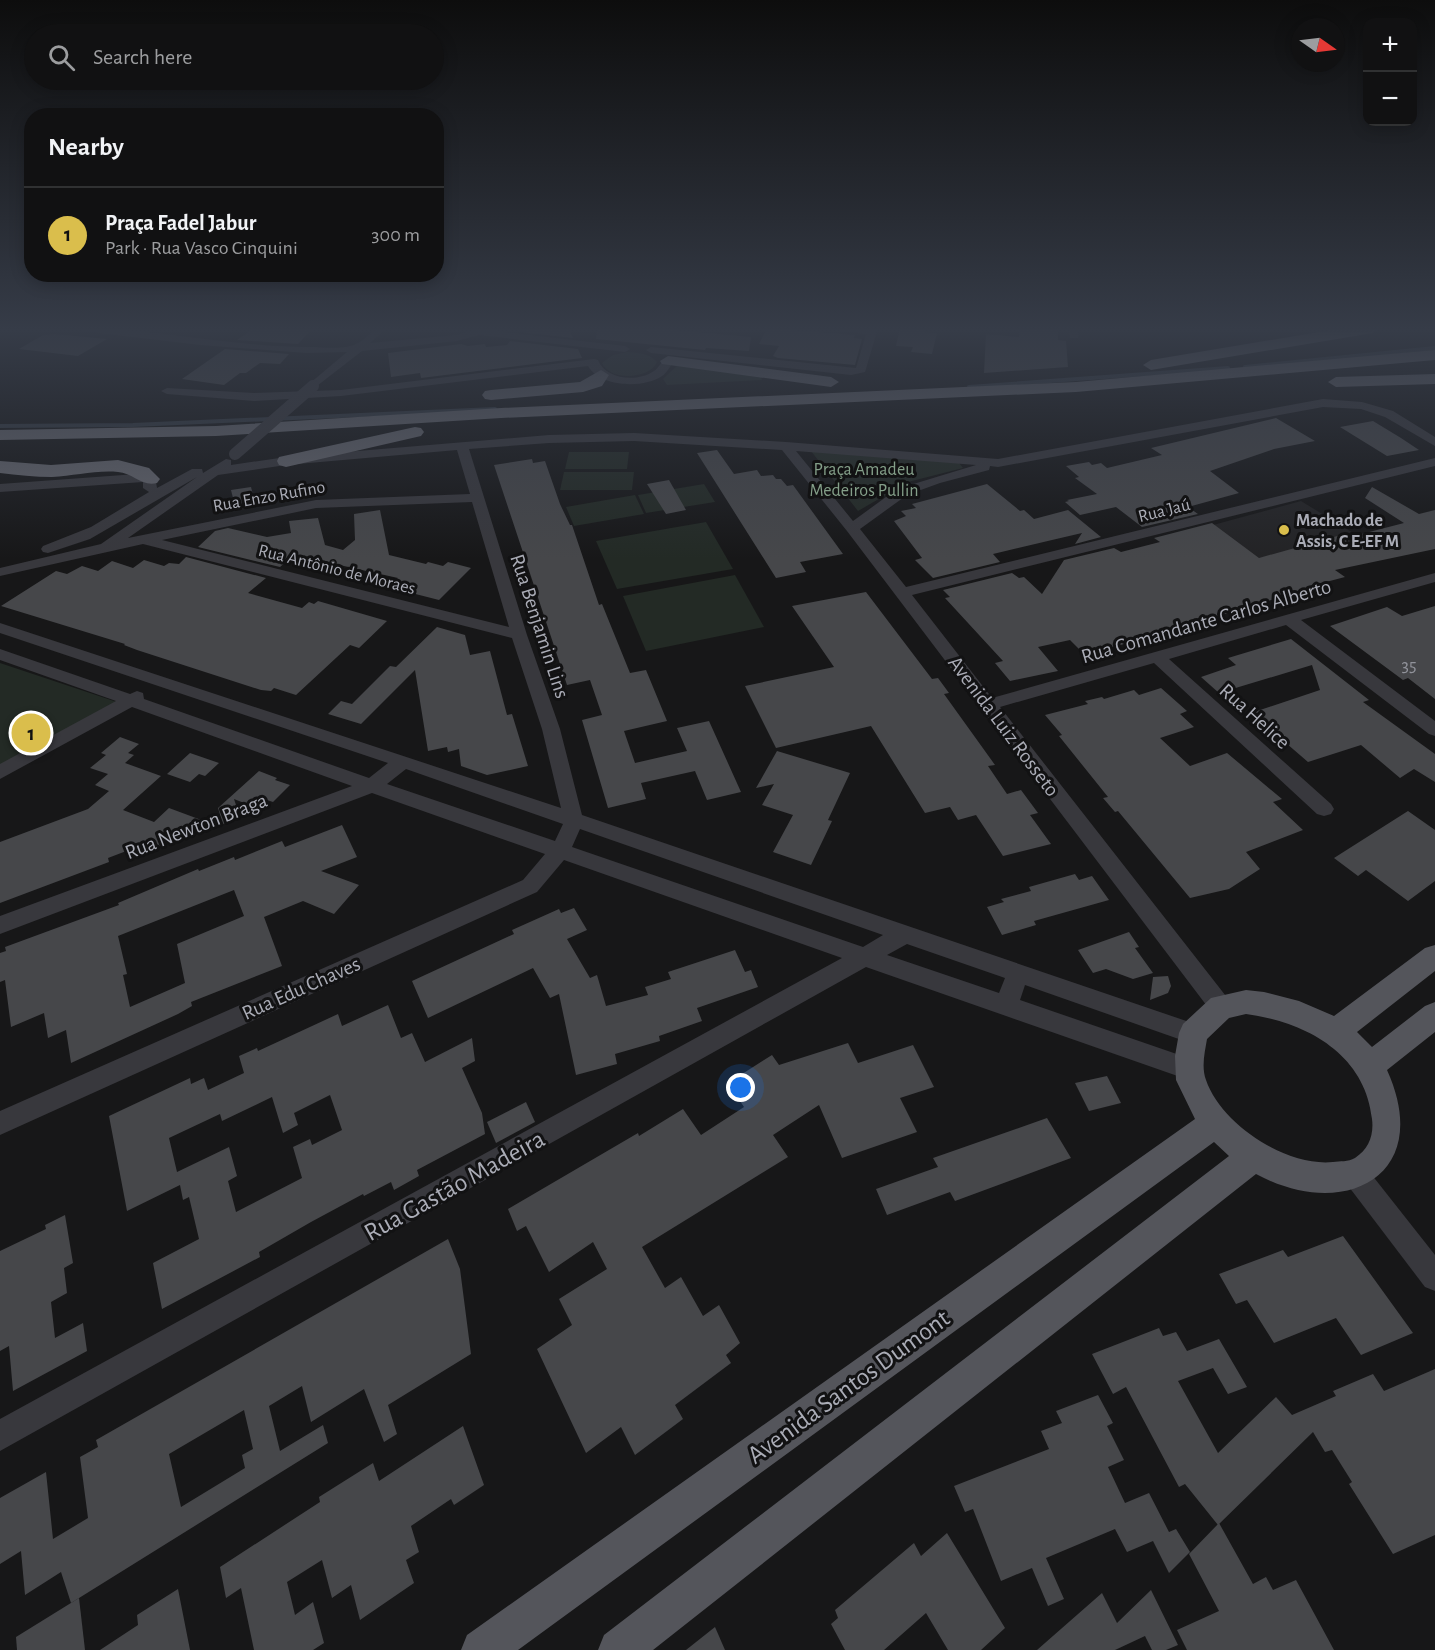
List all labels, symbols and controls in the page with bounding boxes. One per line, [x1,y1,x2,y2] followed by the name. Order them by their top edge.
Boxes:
[1291,18,1345,72] north arrow
[1363,18,1417,126] map controls
[1363,18,1417,72] button: +
[24,24,444,90] search box
[45,41,78,74] icon: search
[93,46,192,68] text: Search here
[1363,72,1417,126] button: −
[48,134,124,160] text: Nearby
[105,212,256,234] text: Praça Fadel Jabur
[64,225,71,245] text: 1
[371,225,420,245] text: 300 m
[105,238,298,258] text: Park · Rua Vasco Cinquini
[809,461,919,500] park label: Praça Amadeu Medeiros Pullin
[212,478,327,516] street label: Rua Enzo Rufino
[1136,496,1192,526] street label: Rua Jaú
[1296,512,1399,551] place label: Machado de Assis, C E-EF M
[1277,523,1291,537] marker: Machado de Assis, C E-EF M
[256,542,417,598] street label: Rua Antônio de Moraes
[506,551,573,701] street label: Rua Benjamin Lins
[1079,576,1333,667] street label: Rua Comandante Carlos Alberto
[944,652,1063,800] street label: Avenida Luiz Rosseto
[1402,657,1416,675] house number: 35
[1215,680,1294,753] street label: Rua Helice
[12,710,51,756] pin: 1
[122,790,271,863] street label: Rua Newton Braga
[239,953,364,1024] street label: Rua Edu Chaves
[726,1073,755,1102] your location
[360,1126,549,1246] street label: Rua Gastão Madeira
[743,1305,955,1469] street label: Avenida Santos Dumont

